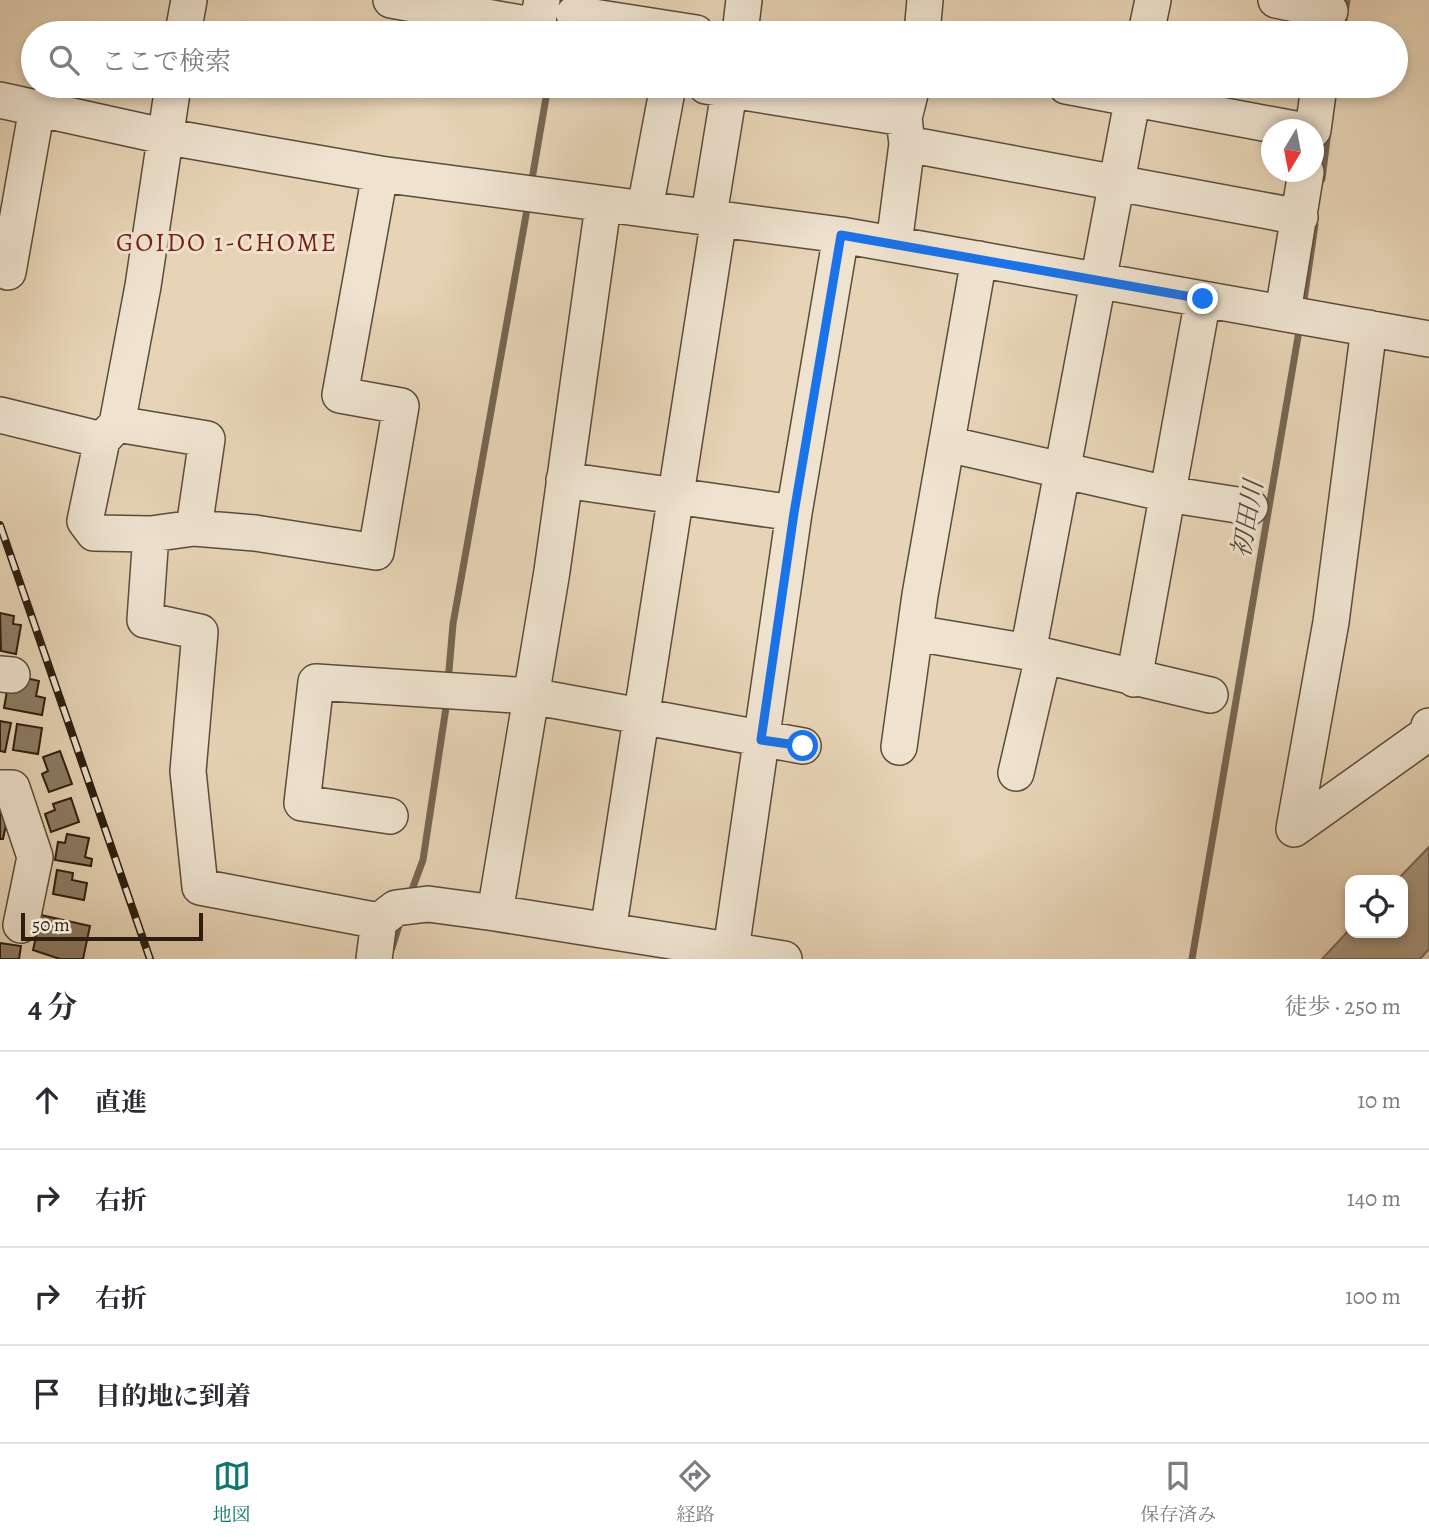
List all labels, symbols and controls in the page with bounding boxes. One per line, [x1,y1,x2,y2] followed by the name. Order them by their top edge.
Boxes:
[21,21,1408,98] search box
[45,41,83,79] icon: search
[101,44,231,79] text: ここで検索
[1261,119,1324,182] north arrow
[116,225,338,260] district label: GOIDO 1-CHOME
[1187,283,1218,314] route end
[1223,475,1272,561] water label: 初田川
[787,730,818,761] route start
[1345,875,1408,938] map controls
[1345,875,1408,938] button: locate
[21,910,203,942] scale bar
[32,912,70,938] text: 50 m
[28,987,77,1027] text: 4 分
[1285,991,1401,1022] text: 徒歩 · 250 m
[28,1081,66,1119] icon: ahead
[95,1085,147,1120] text: 直進
[1357,1085,1401,1116] text: 10 m
[28,1179,66,1217] icon: right
[95,1183,147,1218] text: 右折
[1347,1183,1401,1214] text: 140 m
[28,1277,66,1315] icon: right
[95,1281,147,1316] text: 右折
[1345,1281,1401,1312] text: 100 m
[28,1375,66,1413] icon: arrive
[95,1379,251,1414] text: 目的地に到着
[213,1457,251,1528] tab: 地図
[676,1457,714,1528] tab: 経路
[1140,1457,1216,1528] tab: 保存済み

